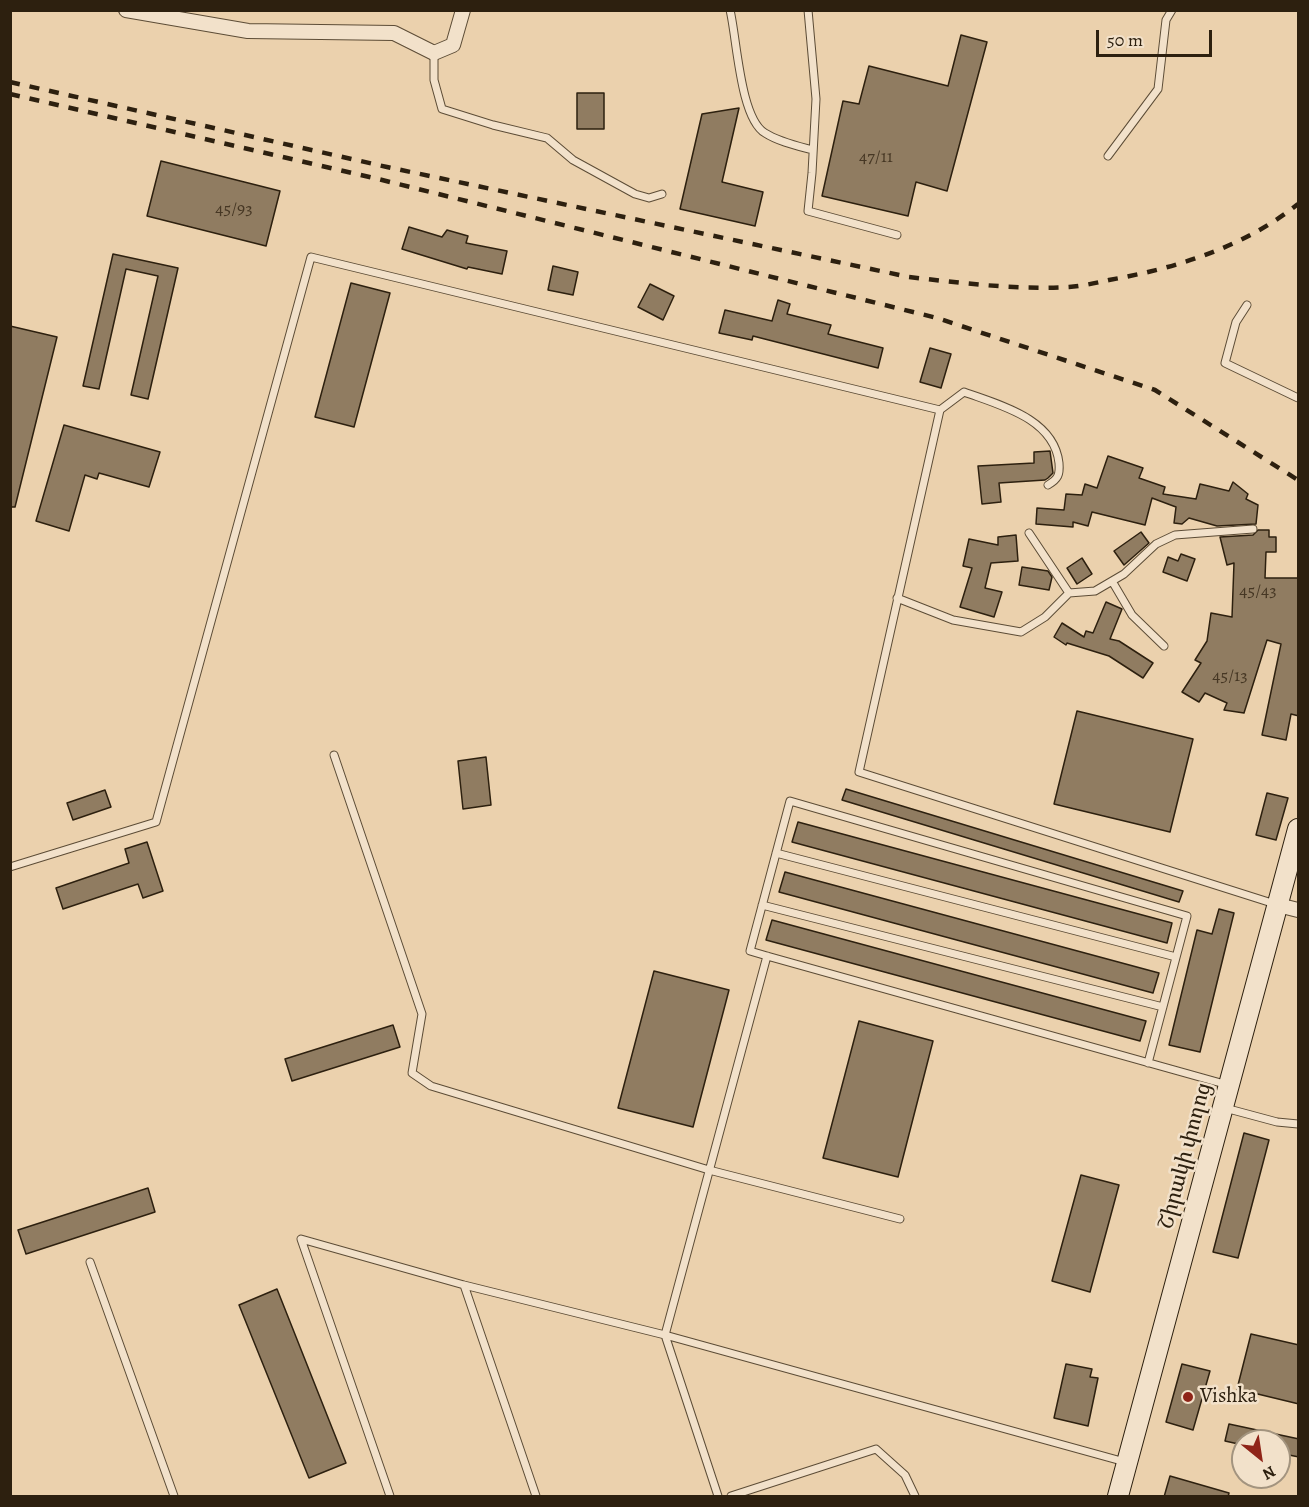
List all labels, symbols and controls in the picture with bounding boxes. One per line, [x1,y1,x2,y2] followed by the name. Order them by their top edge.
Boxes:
[1099,18,1214,56] scale bar
[1107,28,1143,52] text: 50 m
[859,147,893,169] house number: 47/11
[215,199,253,221] house number: 45/93
[1239,581,1277,603] house number: 45/43
[1212,666,1248,688] house number: 45/13
[1154,1080,1218,1232] street label: Շիրակի փողոց
[1200,1384,1257,1410] place label: Vishka
[1181,1390,1195,1404] marker: Vishka
[1231,1429,1291,1489] north arrow
[1258,1460,1280,1485] text: N

